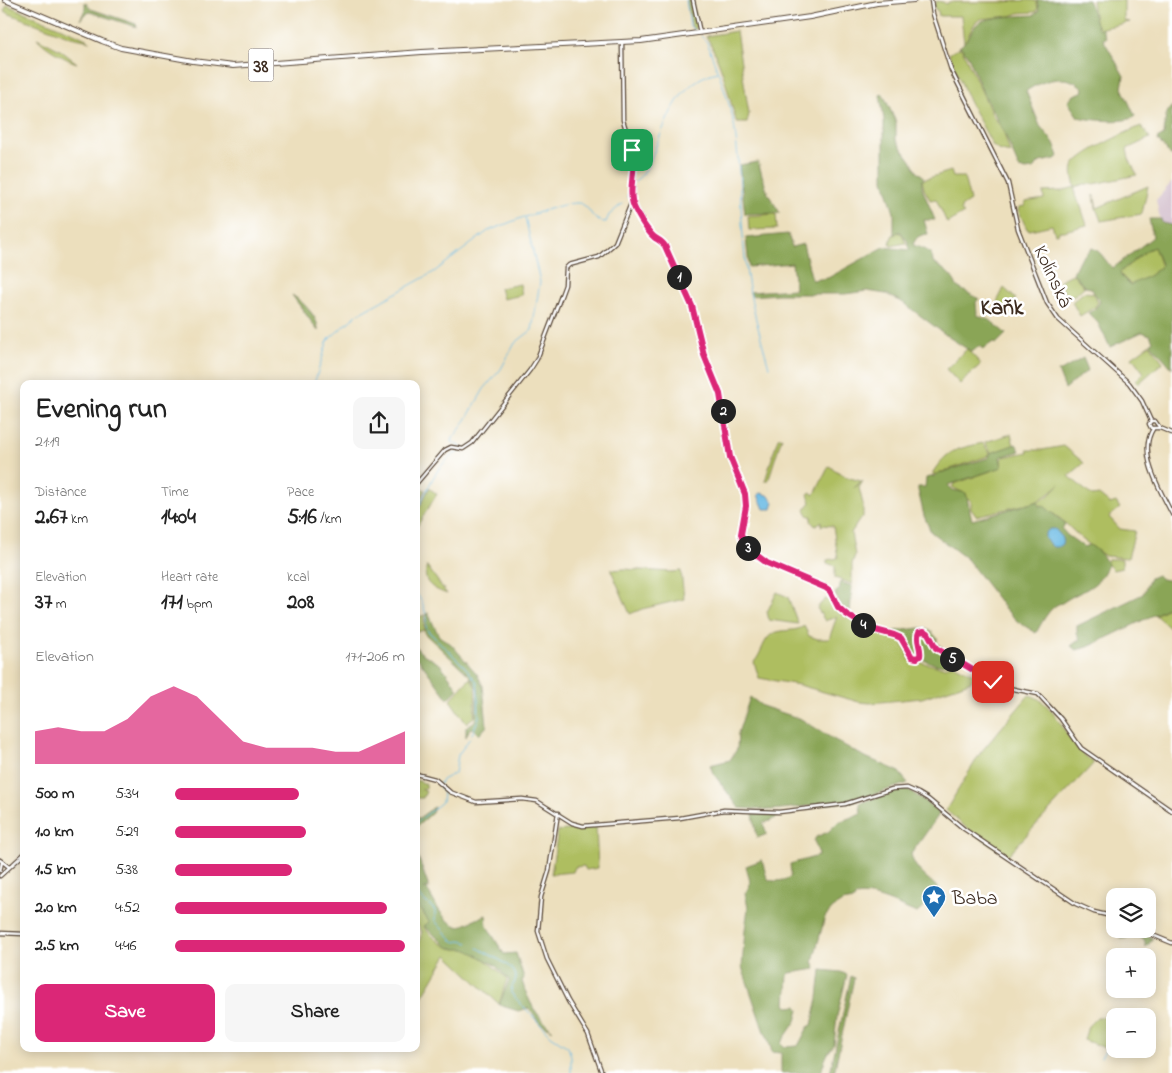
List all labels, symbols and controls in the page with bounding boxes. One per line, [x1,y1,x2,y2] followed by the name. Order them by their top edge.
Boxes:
[248,48,274,82] road number: 38
[611,129,653,171] pin
[618,136,646,164] icon: arrive
[1025,241,1079,313] street label: Kolínská
[666,264,692,290] pin: 1
[677,267,682,288] text: 1
[980,293,1025,325] district label: Kaňk
[35,390,167,431] text: Evening run
[353,397,405,449] button: share
[710,398,736,424] pin: 2
[720,401,727,422] text: 2
[35,430,59,454] text: 21:19
[35,482,87,503] text: Distance
[161,482,189,503] text: Time
[287,482,314,503] text: Pace
[35,503,68,533] text: 2.67
[161,503,196,533] text: 14:04
[287,503,317,533] text: 5:16
[68,509,88,530] text: km
[317,509,342,530] text: /km
[736,536,760,560] pin: 3
[746,538,751,559] text: 3
[35,567,86,588] text: Elevation
[161,567,218,588] text: Heart rate
[287,567,309,588] text: kcal
[35,588,52,618] text: 37
[161,588,183,618] text: 171
[287,588,314,618] text: 208
[52,594,67,615] text: m
[183,594,212,615] text: bpm
[850,612,876,638] pin: 4
[861,615,866,636] text: 4
[35,645,94,669] text: Elevation
[345,645,405,669] text: 171–206 m
[940,646,964,672] pin: 5
[948,649,957,670] text: 5
[972,661,1014,703] pin
[979,668,1007,696] icon: check
[35,782,74,806] text: 500 m
[115,782,139,806] text: 5:34
[35,820,74,844] text: 1.0 km
[115,820,138,844] text: 5:29
[35,858,76,882] text: 1.5 km
[115,858,138,882] text: 5:38
[921,884,947,918] place icon: Baba
[951,885,998,914] place label: Baba
[1106,888,1156,1058] map controls
[1106,888,1156,938] button: layers
[35,896,77,920] text: 2.0 km
[115,896,140,920] text: 4:52
[35,934,79,958] text: 2.5 km
[115,934,137,958] text: 4:46
[1106,948,1156,998] button: +
[35,984,215,1042] button: Save
[225,984,405,1042] button: Share
[1106,1008,1156,1058] button: −

